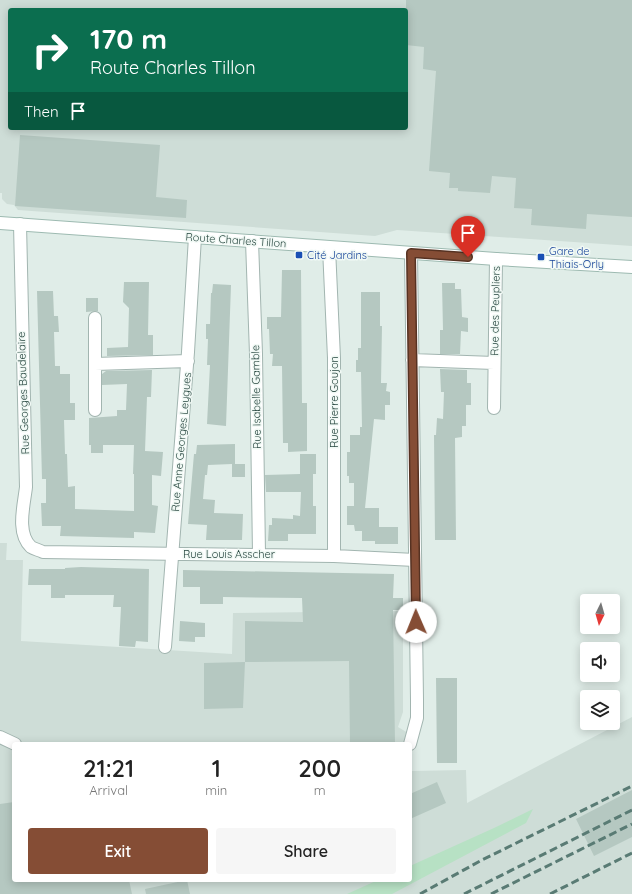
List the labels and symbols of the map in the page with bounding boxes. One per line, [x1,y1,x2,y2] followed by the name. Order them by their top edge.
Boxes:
[451,216,485,257] pin
[185,229,287,251] street label: Route Charles Tillon
[549,244,604,271] place label: Gare de Thiais-Orly
[307,248,367,262] place label: Cité Jardins
[294,250,304,260] marker: Cité Jardins
[536,252,546,262] marker: Gare de Thiais-Orly
[487,266,503,356] street label: Rue des Peupliers
[14,331,32,455] street label: Rue Georges Baudelaire
[248,345,264,449] street label: Rue Isabelle Gamble
[327,356,341,448] street label: Rue Pierre Goujon
[168,372,194,512] street label: Rue Anne Georges Leygues
[183,547,276,561] street label: Rue Louis Asscher
[580,594,620,634] north arrow
[395,601,437,643] position arrow

